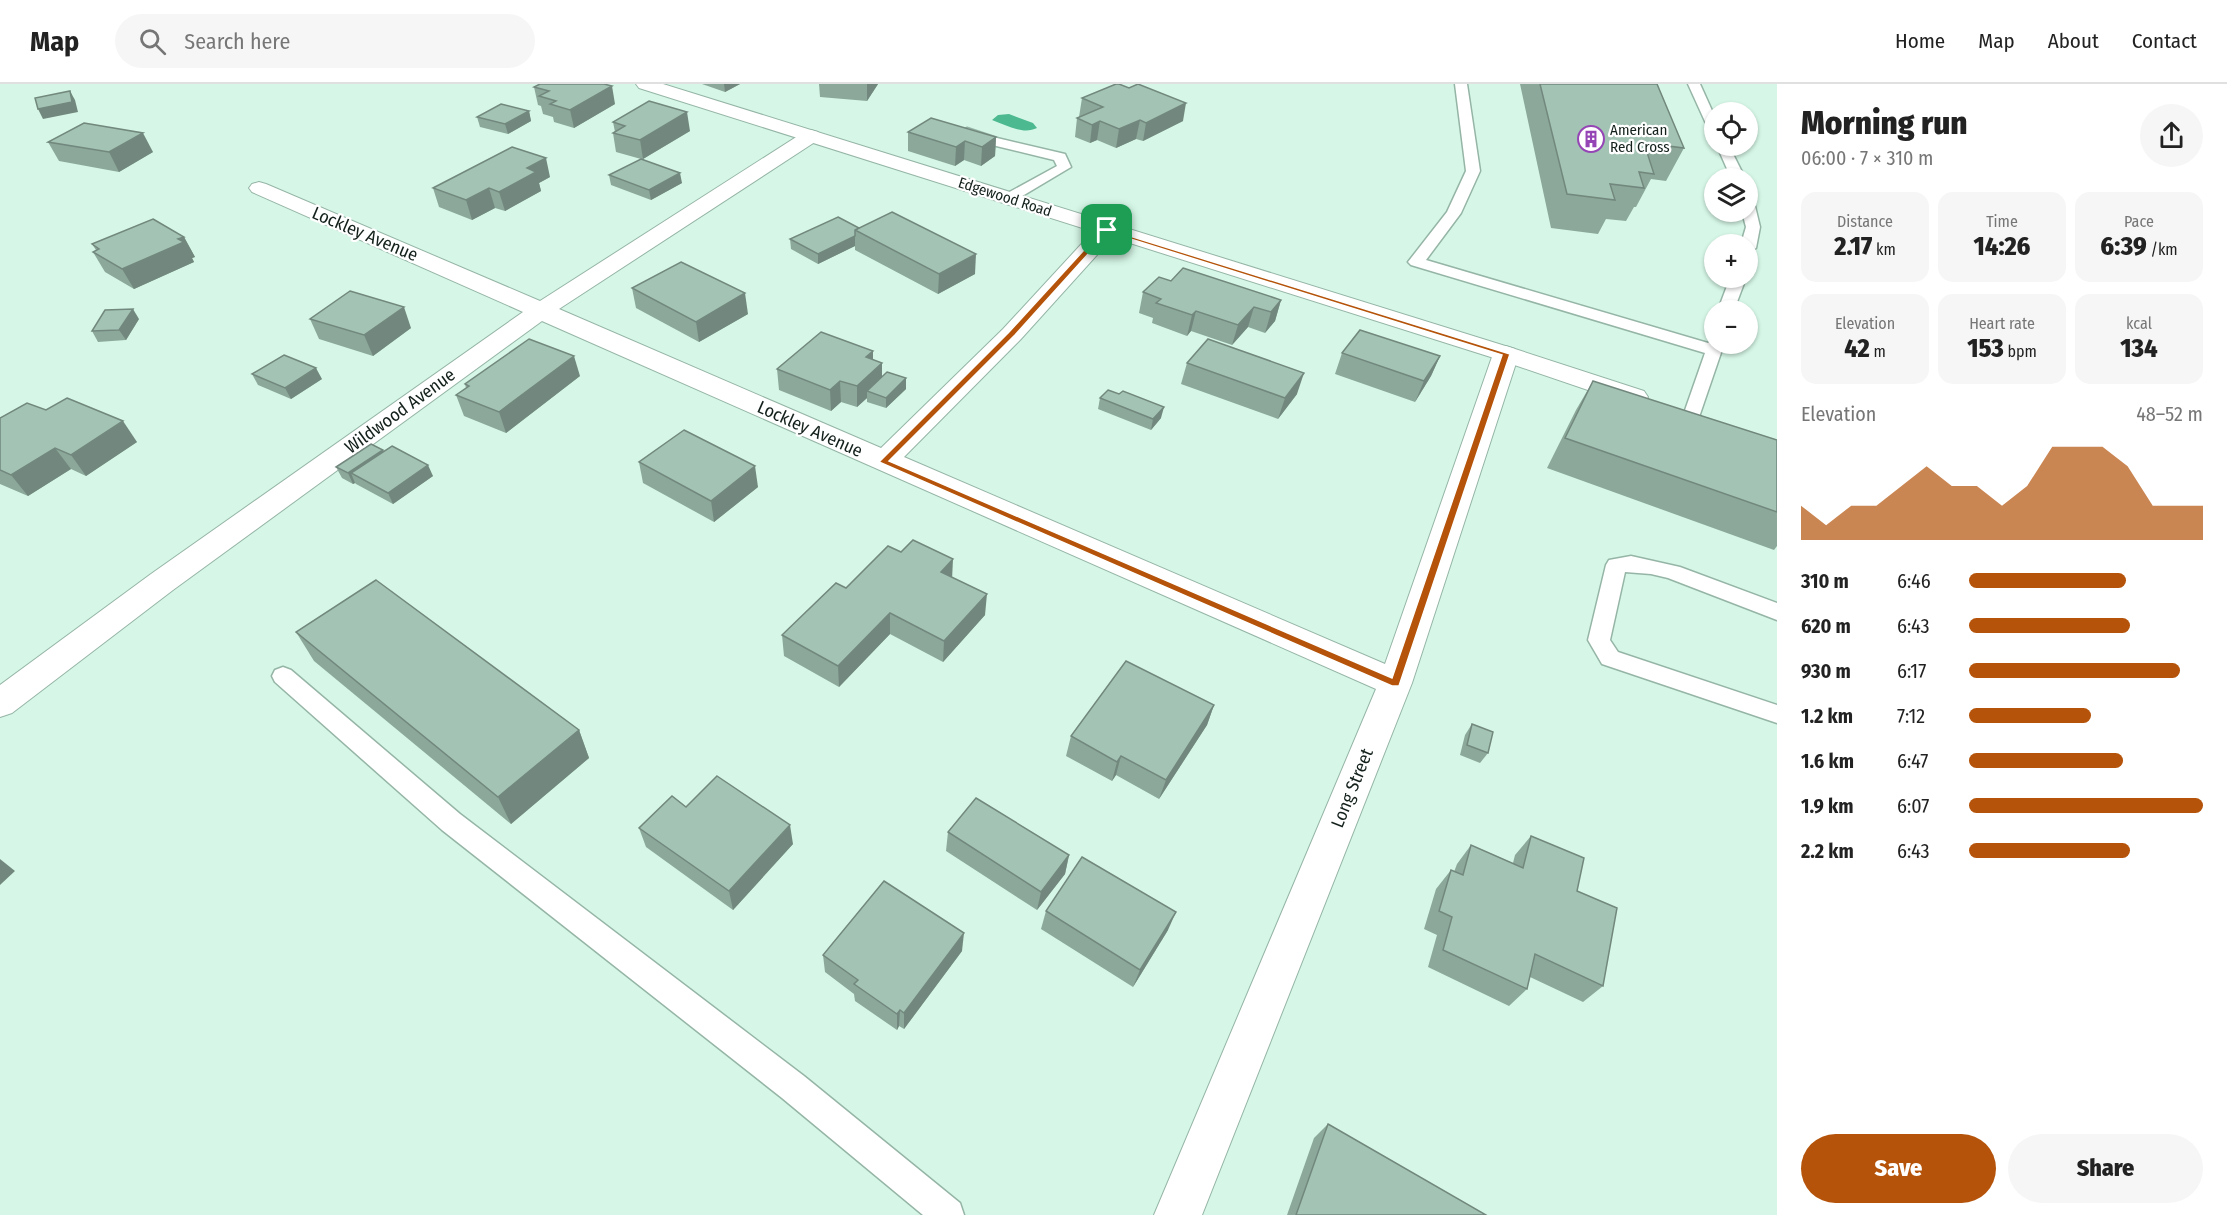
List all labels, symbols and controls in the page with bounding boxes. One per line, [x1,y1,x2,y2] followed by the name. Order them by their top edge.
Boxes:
[115,14,535,68] search box
[30,25,79,58] text: Map
[136,25,169,58] icon: search
[184,28,290,55] text: Search here
[1895,28,1945,54] text: Home
[1978,28,2015,54] text: Map
[2048,28,2099,54] text: About
[2132,28,2197,54] text: Contact
[1704,102,1758,354] map controls
[1704,102,1758,156] button: locate
[1801,103,1968,143] text: Morning run
[2140,104,2203,167] button: share
[1610,121,1670,156] place label: American Red Cross
[1576,124,1606,154] building icon: American Red Cross
[1801,146,1933,170] text: 06:00 · 7 × 310 m
[1704,168,1758,222] button: layers
[956,173,1054,221] street label: Edgewood Road
[309,202,421,266] street label: Lockley Avenue
[1081,204,1132,255] pin
[1837,212,1893,231] text: Distance
[1986,212,2018,231] text: Time
[2124,212,2154,231] text: Pace
[1090,213,1123,246] icon: arrive
[1834,231,1872,262] text: 2.17
[1974,231,2030,262] text: 14:26
[2100,231,2147,262] text: 6:39
[1704,234,1758,288] button: +
[1872,240,1896,259] text: km
[2147,240,2178,259] text: /km
[1704,300,1758,354] button: −
[1835,314,1895,333] text: Elevation
[1969,314,2035,333] text: Heart rate
[2126,314,2152,333] text: kcal
[1844,333,1870,364] text: 42
[1967,333,2004,364] text: 153
[2120,333,2158,364] text: 134
[1870,342,1886,361] text: m
[2004,342,2037,361] text: bpm
[341,364,460,458] street label: Wildwood Avenue
[754,396,866,462] street label: Lockley Avenue
[1801,402,1876,426] text: Elevation
[2136,402,2203,426] text: 48–52 m
[1801,569,1849,593] text: 310 m
[1897,569,1931,593] text: 6:46
[1801,614,1851,638] text: 620 m
[1897,614,1929,638] text: 6:43
[1801,659,1851,683] text: 930 m
[1897,659,1926,683] text: 6:17
[1801,704,1853,728] text: 1.2 km
[1897,704,1925,728] text: 7:12
[1326,745,1378,831] street label: Long Street
[1801,749,1854,773] text: 1.6 km
[1897,749,1928,773] text: 6:47
[1801,794,1854,818] text: 1.9 km
[1897,794,1929,818] text: 6:07
[1801,839,1854,863] text: 2.2 km
[1897,839,1929,863] text: 6:43
[1801,1134,1996,1203] button: Save
[2008,1134,2203,1203] button: Share

